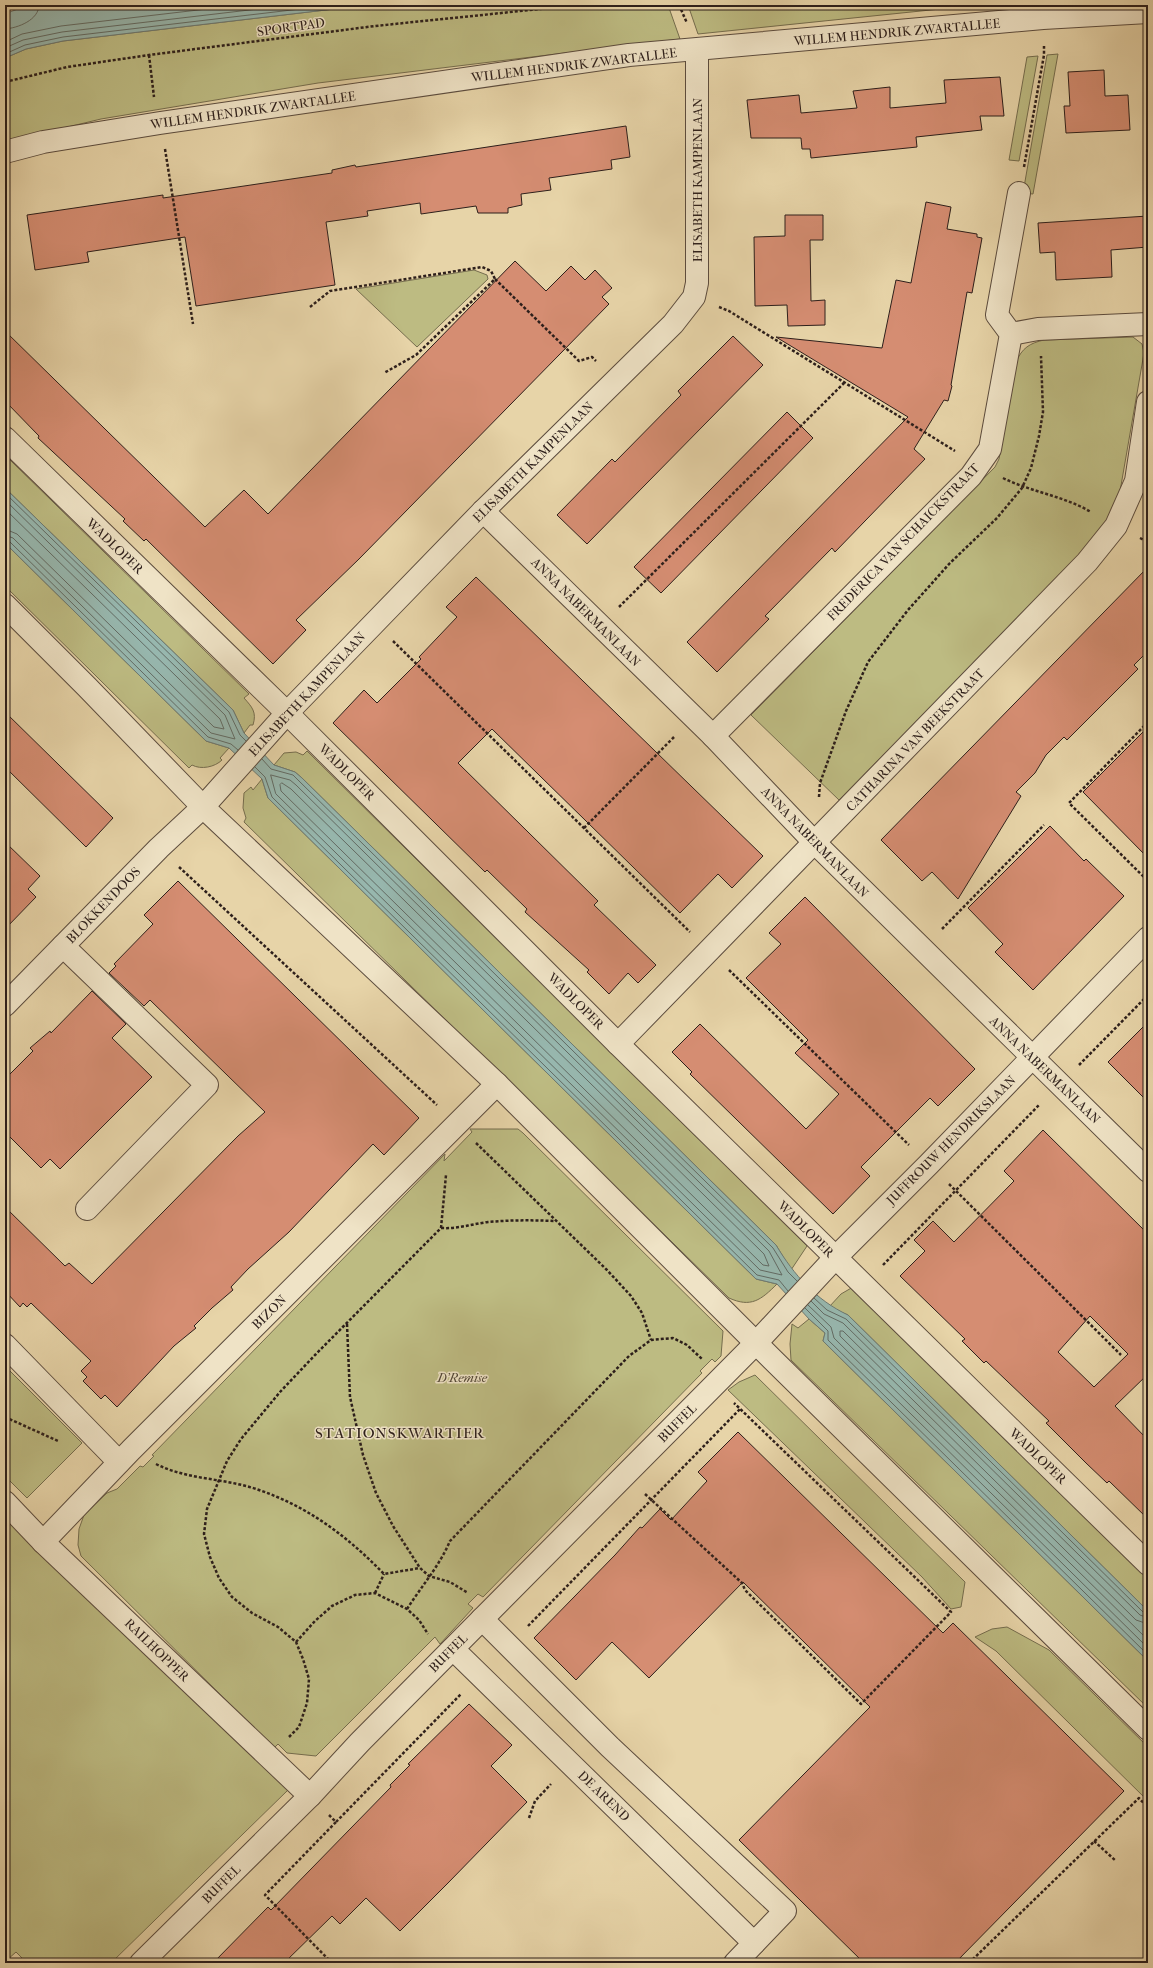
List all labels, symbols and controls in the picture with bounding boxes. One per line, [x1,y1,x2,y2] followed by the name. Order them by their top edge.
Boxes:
[256,15,326,39] street label: SPORTPAD
[792,15,1001,49] street label: WILLEM HENDRIK ZWARTALLEE
[469,45,678,85] street label: WILLEM HENDRIK ZWARTALLEE
[148,88,357,132] street label: WILLEM HENDRIK ZWARTALLEE
[690,98,705,262] street label: ELISABETH KAMPENLAAN
[470,399,596,525] street label: ELISABETH KAMPENLAAN
[824,460,982,624] street label: FREDERICA VAN SCHAICKSTRAAT
[83,514,147,577] street label: WADLOPER
[528,554,644,670] street label: ANNA NABERMANLAAN
[246,629,369,759] street label: ELISABETH KAMPENLAAN
[843,665,987,814] street label: CATHARINA VAN BEEKSTRAAT
[315,740,379,804] street label: WADLOPER
[758,783,872,901] street label: ANNA NABERMANLAAN
[63,864,143,946] street label: BLOKKENDOOS
[544,969,608,1033] street label: WADLOPER
[986,1013,1104,1127] street label: ANNA NABERMANLAAN
[882,1072,1019,1209] street label: JUFFROUW HENDRIKSLAAN
[774,1197,838,1261] street label: WADLOPER
[249,1292,289,1332] street label: BIZON
[436,1370,488,1385] park label: D'Remise
[655,1401,699,1445] street label: BUFFEL
[315,1424,485,1442] district label: STATIONSKWARTIER
[1006,1424,1070,1487] street label: WADLOPER
[122,1615,193,1685] street label: RAILHOPPER
[426,1631,470,1675] street label: BUFFEL
[575,1768,633,1824] street label: DE AREND
[199,1862,243,1906] street label: BUFFEL

